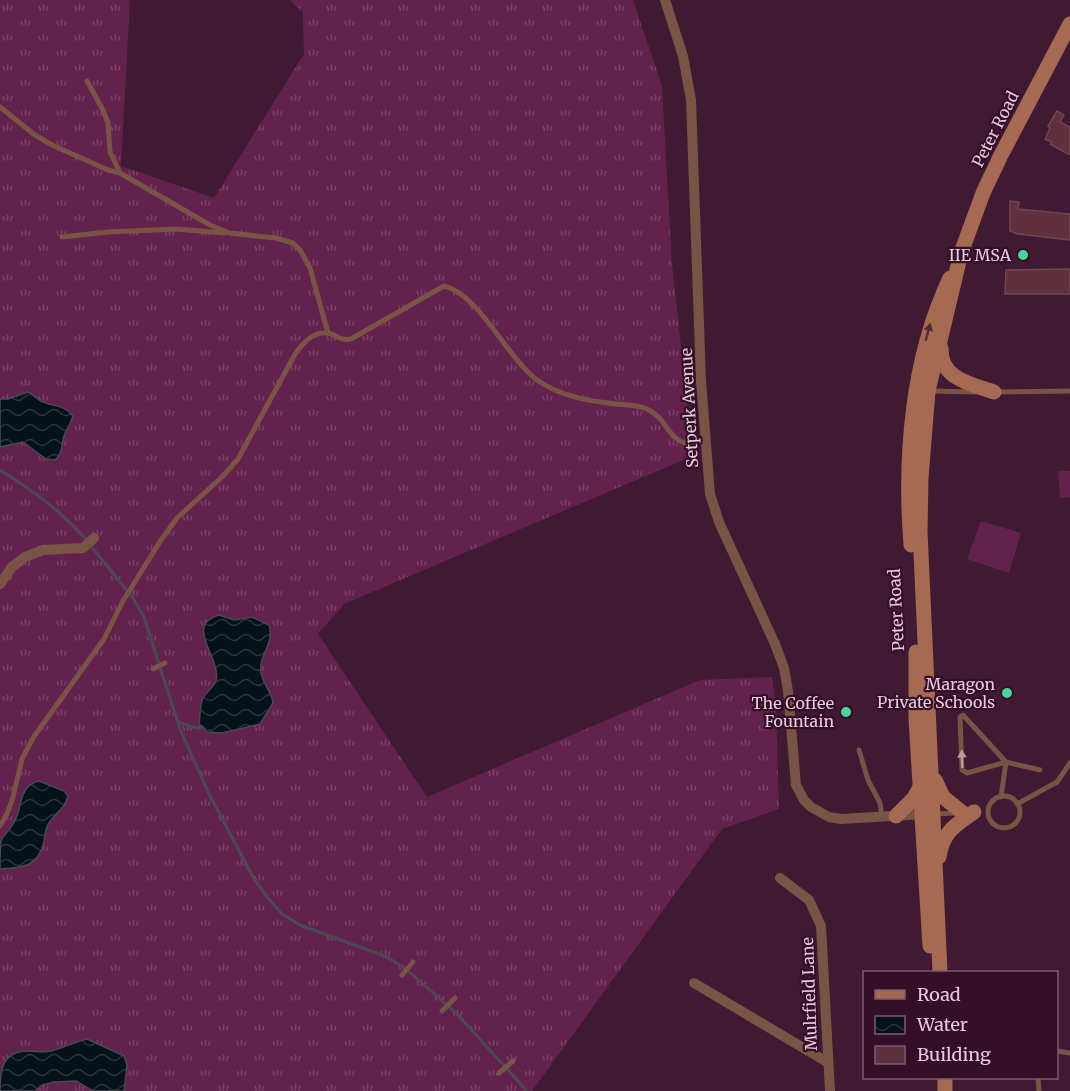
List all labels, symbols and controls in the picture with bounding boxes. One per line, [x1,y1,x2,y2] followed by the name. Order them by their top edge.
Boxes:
[967,87,1023,170] street label: Peter Road
[949,245,1012,265] place label: IIE MSA
[1016,248,1030,262] marker: IIE MSA
[924,323,934,341] one-way arrow
[676,348,702,468] street label: Setperk Avenue
[884,568,908,652] street label: Peter Road
[877,674,995,712] place label: Maragon Private Schools
[1000,686,1014,700] marker: Maragon Private Schools
[751,693,834,731] place label: The Coffee Fountain
[839,705,853,719] marker: The Coffee Fountain
[957,749,966,768] one-way arrow
[797,937,821,1051] street label: Mulrfield Lane
[863,971,1058,1079] legend
[917,983,961,1006] text: Road
[916,1013,968,1036] text: Water
[917,1043,991,1066] text: Building

